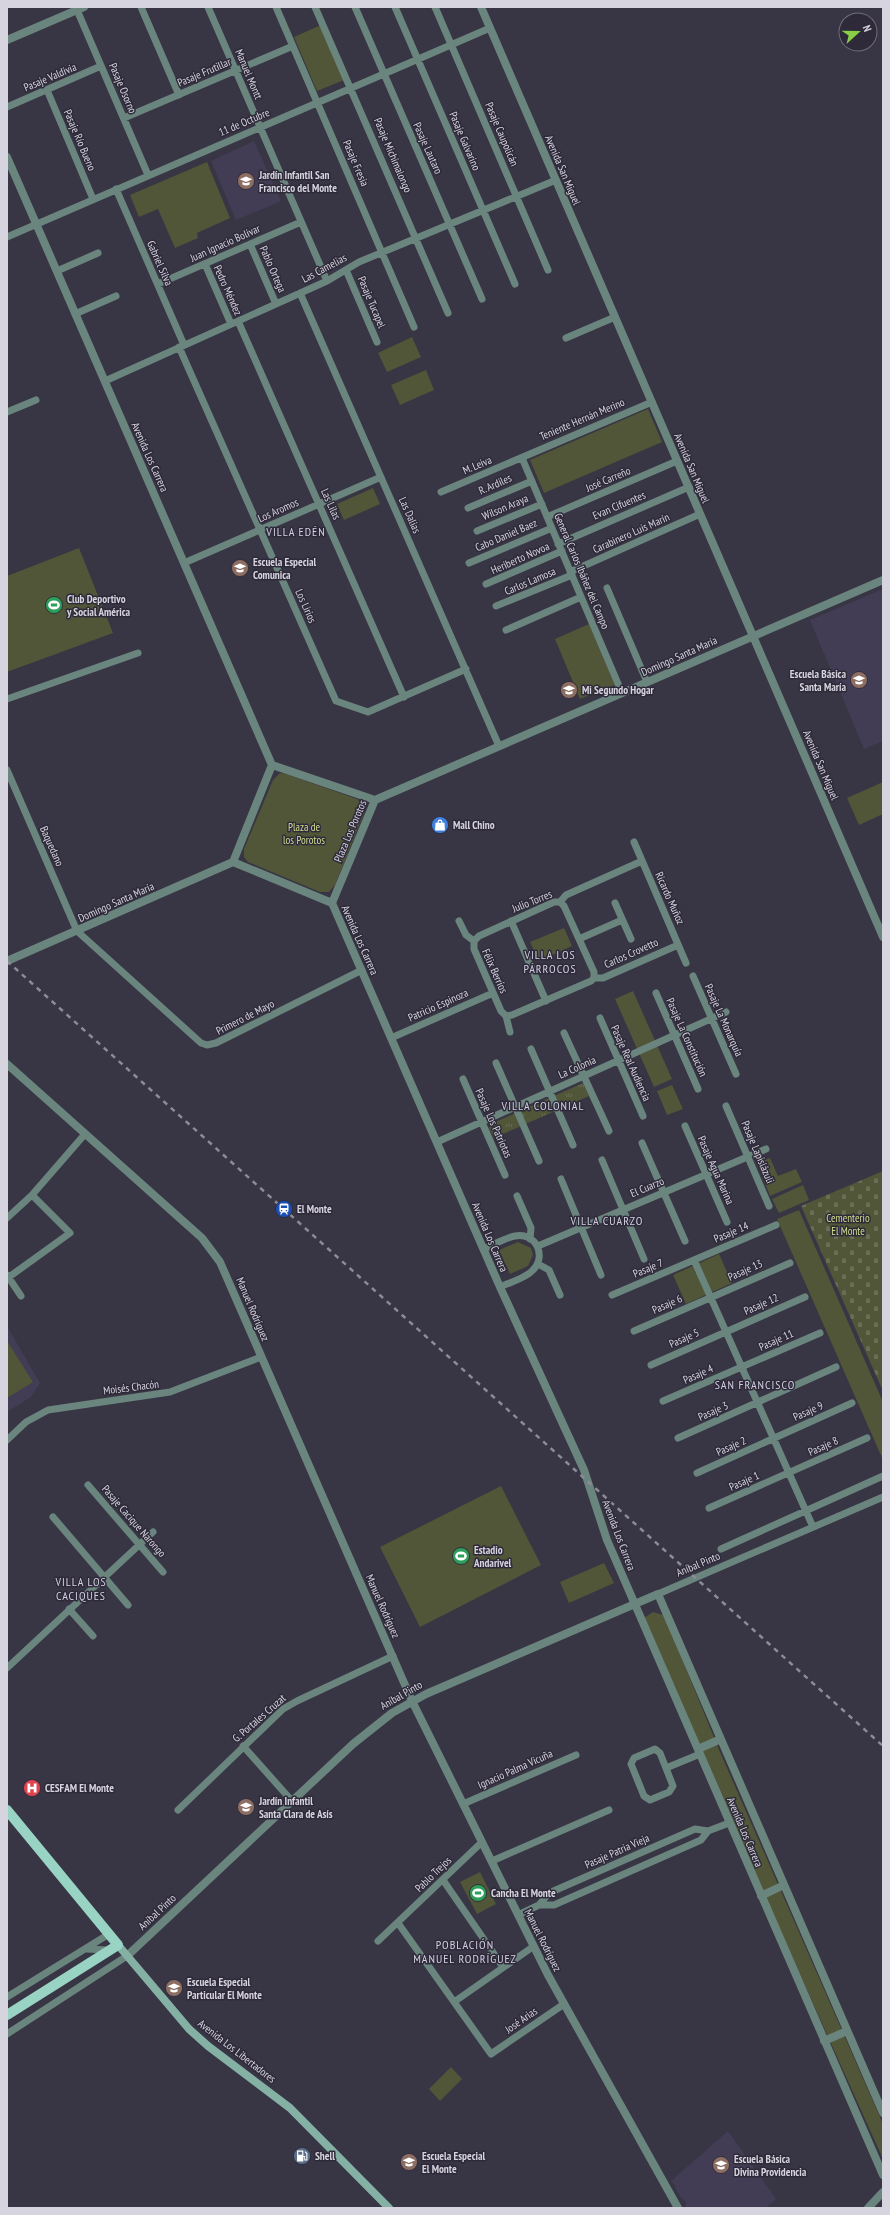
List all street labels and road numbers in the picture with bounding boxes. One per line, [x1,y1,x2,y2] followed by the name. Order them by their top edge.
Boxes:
[232,47,266,101] street label: Manuel Montt
[175,54,233,90] street label: Pasaje Frutillar
[22,60,78,94] street label: Pasaje Valdivia
[106,61,140,116] street label: Pasaje Osorno
[482,100,522,168] street label: Pasaje Caupolicán
[216,105,272,139] street label: 11 de Octubre
[61,107,99,173] street label: Pasaje Río Bueno
[446,110,484,173] street label: Pasaje Galvarino
[371,115,415,195] street label: Pasaje Michimalongo
[410,120,446,176] street label: Pasaje Lautaro
[542,133,584,208] street label: Avenida San Miguel
[340,138,372,188] street label: Pasaje Fresia
[187,221,262,265] street label: Juan Ignacio Bolívar
[144,238,176,288] street label: Gabriel Silva
[257,244,289,294] street label: Pablo Ortega
[299,250,349,286] street label: Las Camelias
[211,263,245,317] street label: Pedro Méndez
[355,274,389,330] street label: Pasaje Tucapel
[537,395,627,443] street label: Teniente Hernán Merino
[128,420,172,494] street label: Avenida Los Carrera
[671,431,713,506] street label: Avenida San Miguel
[460,453,494,477] street label: M. Leiva
[583,463,633,495] street label: José Carreño
[476,470,514,497] street label: R. Ardiles
[318,486,344,522] street label: Las Lilas
[590,487,648,522] street label: Evan Cifuentes
[480,491,530,523] street label: Wilson Araya
[255,495,301,525] street label: Los Aromos
[396,495,424,536] street label: Las Dalias
[590,510,672,556] street label: Carabinero Luis Marín
[551,511,613,631] street label: General Carlos Ibáñez del Campo
[473,516,539,554] street label: Cabo Daniel Baez
[489,539,551,577] street label: Heriberto Novoa
[502,564,558,598] street label: Carlos Lamosa
[292,587,320,625] street label: Los Lirios
[639,633,719,679] street label: Domingo Santa María
[800,728,842,803] street label: Avenida San Miguel
[331,798,369,864] street label: Plaza Los Porotos
[37,824,67,868] street label: Baquedano
[652,870,688,926] street label: Ricardo Muñoz
[76,879,156,925] street label: Domingo Santa María
[509,887,554,916] street label: Julio Torres
[338,903,382,977] street label: Avenida Los Carrera
[602,935,660,971] street label: Carlos Crovetto
[479,947,511,996] street label: Félix Berríos
[702,982,746,1058] street label: Pasaje La Monarquía
[406,986,470,1024] street label: Patricio Espinoza
[663,995,711,1079] street label: Pasaje La Constitución
[213,996,277,1038] street label: Primero de Mayo
[608,1023,654,1103] street label: Pasaje Real Audiencia
[556,1053,598,1081] street label: La Colonia
[472,1086,516,1160] street label: Pasaje Los Patriotas
[739,1119,777,1185] street label: Pasaje Lapislázuli
[695,1134,737,1206] street label: Pasaje Agua Marina
[628,1174,666,1200] street label: El Cuarzo
[469,1200,511,1274] street label: Avenida Los Carrera
[712,1218,750,1246] street label: Pasaje 14
[631,1255,665,1281] street label: Pasaje 7
[726,1256,764,1284] street label: Pasaje 13
[233,1275,273,1343] street label: Manuel Rodríguez
[742,1290,780,1318] street label: Pasaje 12
[650,1291,684,1317] street label: Pasaje 6
[667,1325,701,1351] street label: Pasaje 5
[757,1326,795,1354] street label: Pasaje 11
[681,1361,715,1387] street label: Pasaje 4
[102,1377,160,1397] street label: Moisés Chacón
[696,1398,730,1424] street label: Pasaje 3
[791,1398,825,1424] street label: Pasaje 9
[714,1433,748,1459] street label: Pasaje 2
[806,1433,840,1459] street label: Pasaje 8
[727,1468,761,1494] street label: Pasaje 1
[99,1482,169,1560] street label: Pasaje Cacique Narongo
[599,1498,639,1572] street label: Avenida Los Carrera
[674,1548,722,1580] street label: Aníbal Pinto
[363,1572,403,1640] street label: Manuel Rodríguez
[377,1677,425,1713] street label: Aníbal Pinto
[229,1691,289,1745] street label: G. Portales Cruzat
[475,1746,555,1792] street label: Ignacio Palma Vicuña
[724,1795,766,1869] street label: Avenida Los Carrera
[583,1831,651,1871] street label: Pasaje Patria Vieja
[412,1853,454,1895] street label: Pablo Trejos
[135,1891,179,1933] street label: Aníbal Pinto
[521,1906,565,1974] street label: Manuel Rodríguez
[501,2004,540,2037] street label: José Arias
[195,2016,279,2086] street label: Avenida Los Libertadores

